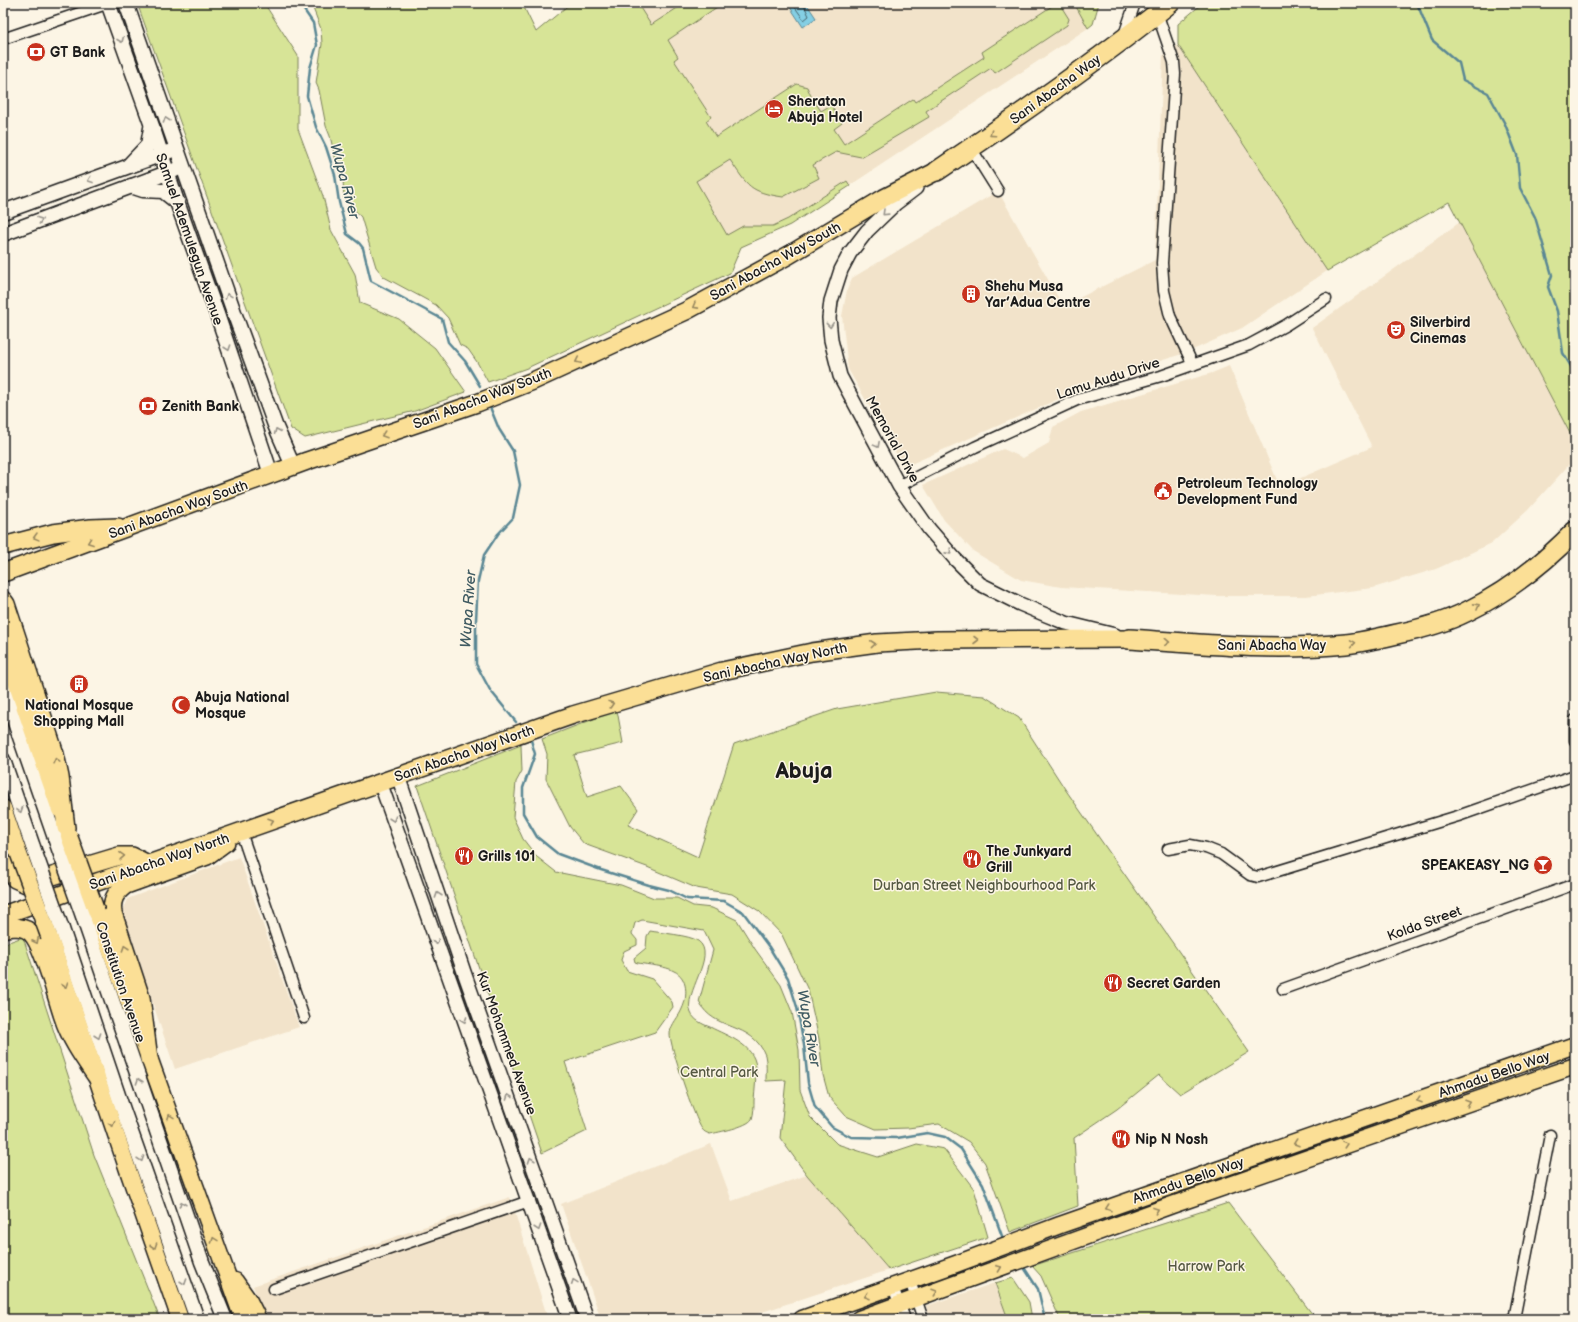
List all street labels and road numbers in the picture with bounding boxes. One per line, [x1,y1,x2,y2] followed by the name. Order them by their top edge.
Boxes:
[1007,50,1105,128] street label: Sani Abacha Way
[152,151,227,327] street label: Samuel Ademulegun Avenue
[707,218,844,305] street label: Sani Abacha Way South
[1054,354,1162,403] street label: Lamu Audu Drive
[411,364,554,433] street label: Sani Abacha Way South
[862,393,923,485] street label: Memorial Drive
[106,476,250,543] street label: Sani Abacha Way South
[1218,637,1327,654] street label: Sani Abacha Way
[702,639,849,686] street label: Sani Abacha Way North
[392,721,537,785] street label: Sani Abacha Way North
[87,829,232,893] street label: Sani Abacha Way North
[1385,902,1464,945] street label: Kolda Street
[92,920,149,1045] street label: Constitution Avenue
[473,969,540,1117] street label: Kur Mohammed Avenue
[1436,1047,1553,1102] street label: Ahmadu Bello Way
[1130,1153,1247,1208] street label: Ahmadu Bello Way

